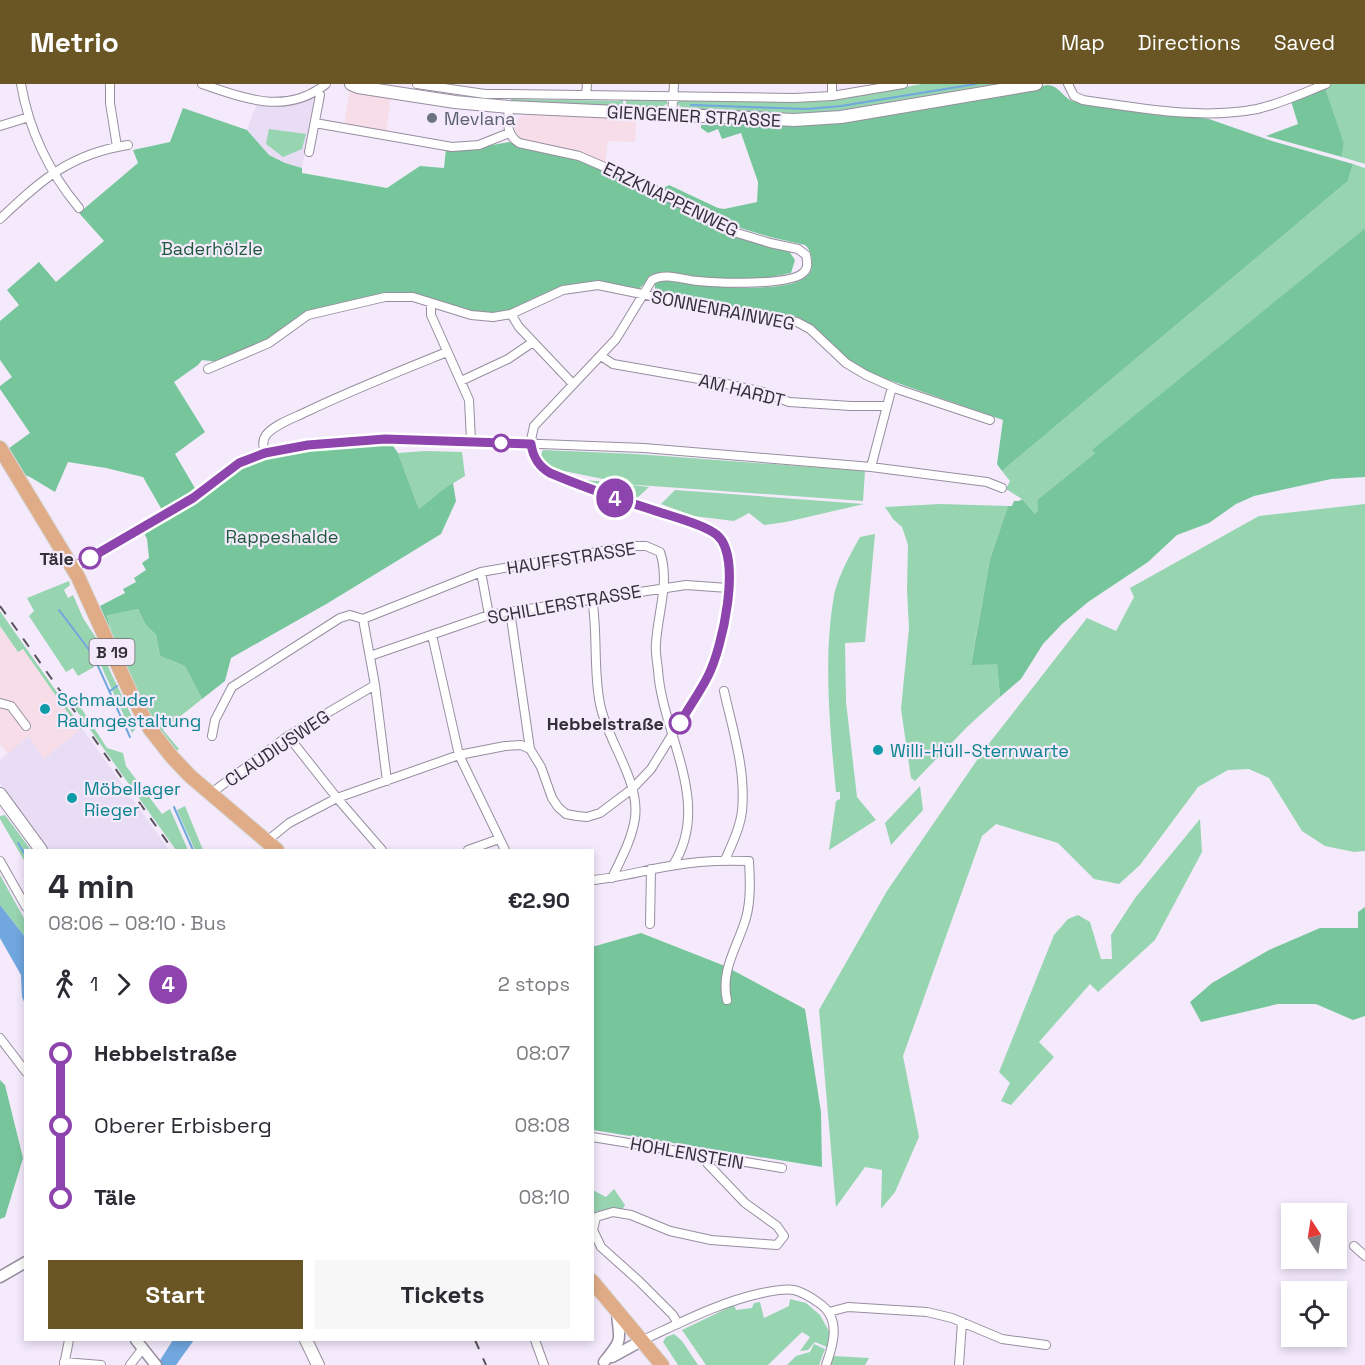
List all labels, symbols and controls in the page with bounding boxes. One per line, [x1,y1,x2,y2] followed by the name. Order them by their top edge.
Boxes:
[30,24,119,60] text: Metrio
[1061,29,1105,56] text: Map
[1138,29,1241,56] text: Directions
[1274,29,1335,56] text: Saved
[606,100,782,132] street label: GIENGENER STRASSE
[444,107,516,130] place label: Mevlana
[425,111,439,125] marker: Mevlana
[600,156,742,242] street label: ERZKNAPPENWEG
[161,237,263,260] park label: Baderhölzle
[649,285,797,335] street label: SONNENRAINWEG
[697,368,788,412] street label: AM HARDT
[492,434,510,452] unlabelled marker
[596,478,634,518] line badge: 4
[608,485,622,512] text: 4
[225,525,339,548] park label: Rappeshalde
[505,536,637,580] street label: HAUFFSTRASSE
[39,547,74,570] place label: Täle
[79,547,101,569] marker: Täle
[485,579,643,629] street label: SCHILLERSTRASSE
[90,639,134,665] road number: B 19
[57,688,201,732] place label: Schmauder Raumgestaltung
[38,702,52,716] marker: Schmauder Raumgestaltung
[220,704,334,792] street label: CLAUDIUSWEG
[547,712,664,735] place label: Hebbelstraße
[669,712,691,734] marker: Hebbelstraße
[890,739,1069,762] place label: Willi-Hüll-Sternwarte
[871,743,885,757] marker: Willi-Hüll-Sternwarte
[84,777,181,821] place label: Möbellager Rieger
[65,791,79,805] marker: Möbellager Rieger
[48,866,135,908] text: 4 min
[508,886,570,914] text: €2.90
[48,910,226,936] text: 08:06 – 08:10 · Bus
[48,968,81,1001] icon: walk
[107,968,140,1001] icon: forward
[90,971,98,997] text: 1
[161,971,175,998] text: 4
[498,971,570,997] text: 2 stops
[94,1039,237,1067] text: Hebbelstraße
[516,1040,570,1066] text: 08:07
[94,1111,272,1139] text: Oberer Erbisberg
[514,1112,570,1138] text: 08:08
[628,1132,746,1174] street label: HOHLENSTEIN
[94,1183,136,1211] text: Täle
[518,1184,570,1210] text: 08:10
[1281,1203,1347,1269] north arrow
[1281,1203,1347,1347] map controls
[48,1260,303,1329] button: Start
[315,1260,570,1329] button: Tickets
[1281,1281,1347,1347] button: locate

